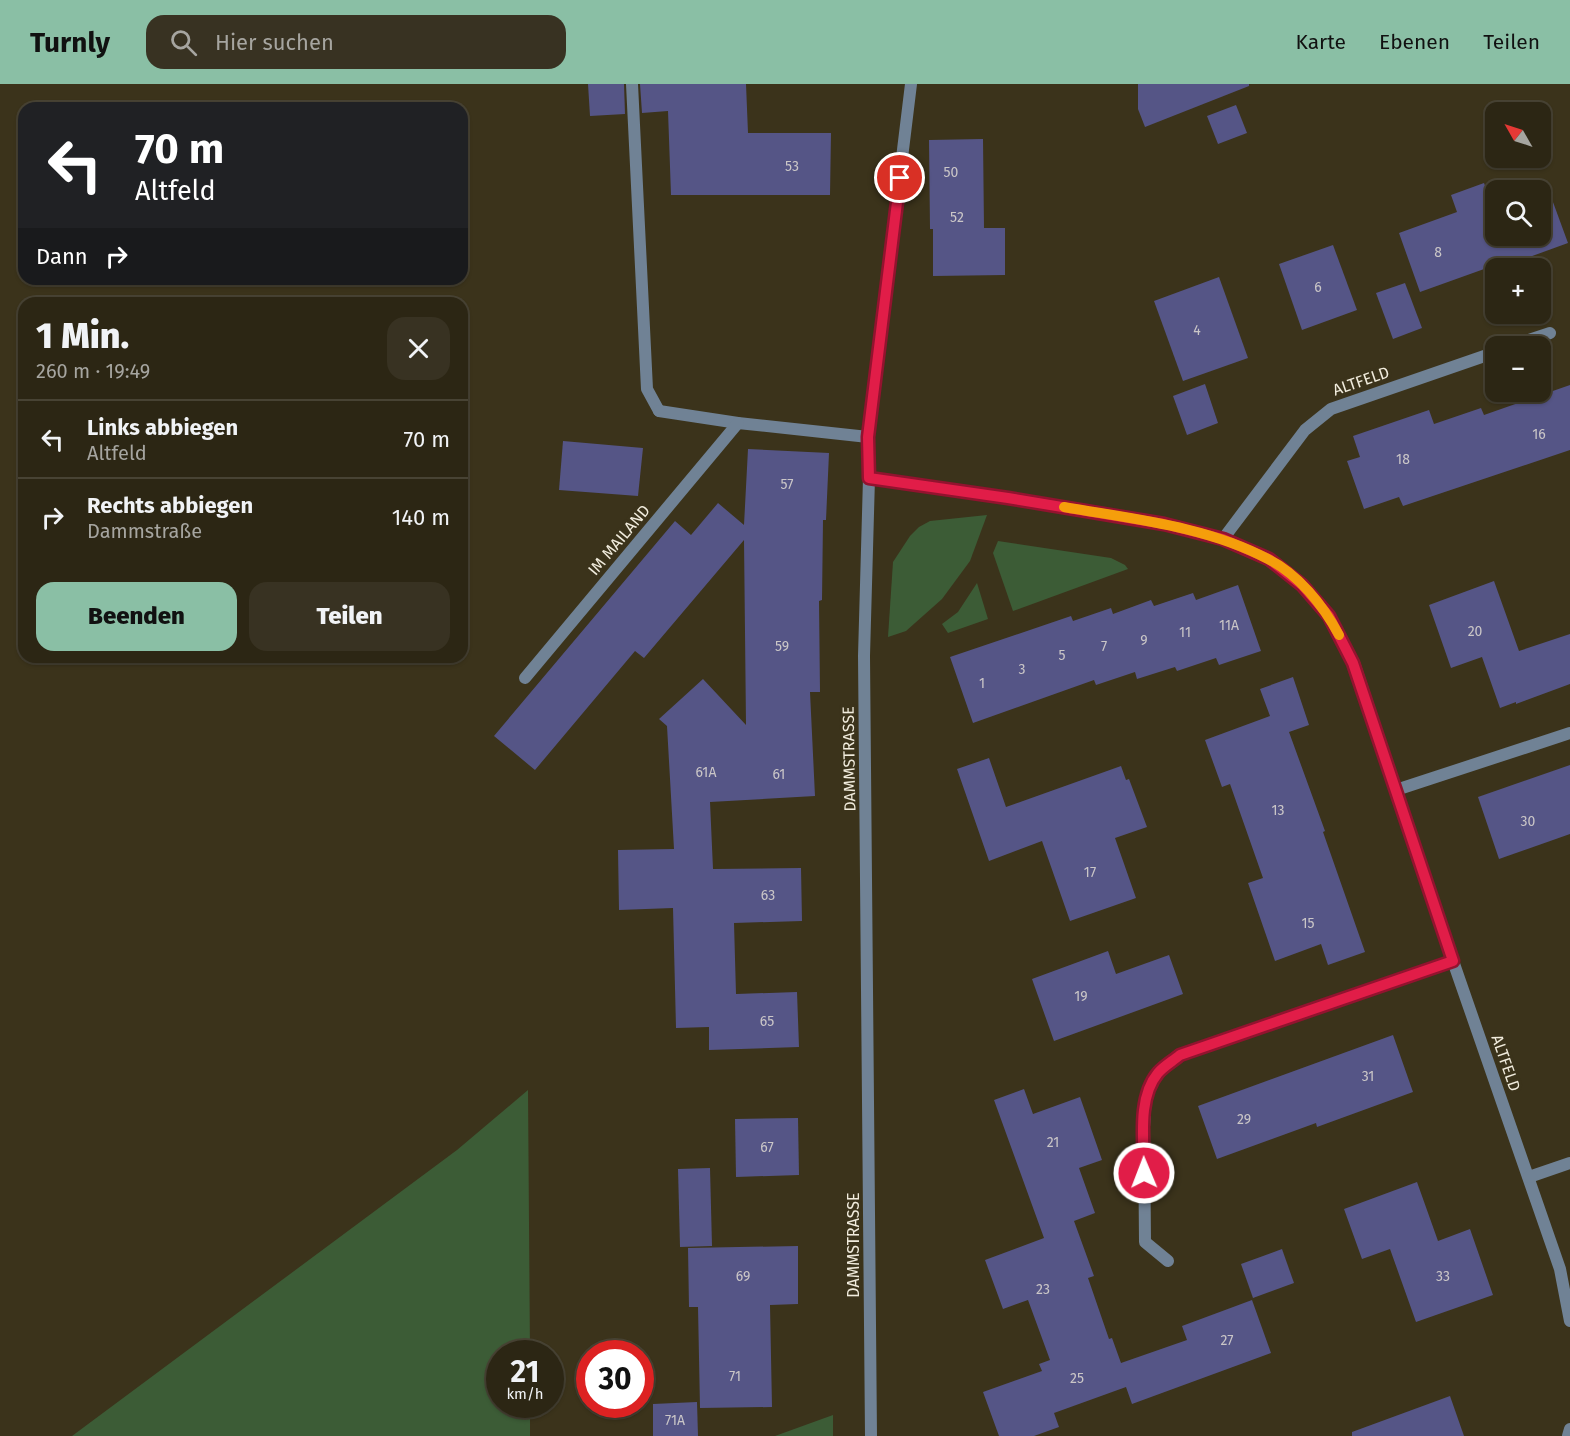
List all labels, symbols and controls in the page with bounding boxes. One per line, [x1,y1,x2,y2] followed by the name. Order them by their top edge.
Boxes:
[146,15,566,69] search box
[30,26,110,59] text: Turnly
[167,26,200,59] icon: search
[215,29,334,56] text: Hier suchen
[1295,29,1346,55] text: Karte
[1379,29,1450,55] text: Ebenen
[1483,29,1540,55] text: Teilen
[1485,102,1551,168] north arrow
[1485,102,1551,402] map controls
[135,124,224,174] text: 70 m
[36,126,114,204] icon: left
[874,152,925,203] pin
[785,158,799,175] house number: 53
[883,161,916,194] icon: arrive
[944,164,959,181] house number: 50
[135,175,216,207] text: Altfeld
[1485,180,1551,246] button: search
[950,209,964,226] house number: 52
[100,240,133,273] icon: right
[36,243,88,270] text: Dann
[1434,244,1442,261] house number: 8
[1485,258,1551,324] button: +
[1314,279,1322,296] house number: 6
[36,314,129,358] text: 1 Min.
[387,317,450,380] button: close
[1193,322,1201,339] house number: 4
[1485,336,1551,402] button: −
[36,359,150,383] text: 260 m · 19:49
[1330,362,1392,400] street label: ALTFELD
[87,414,238,441] text: Links abbiegen
[36,423,69,456] icon: left
[404,426,450,453] text: 70 m
[1532,426,1546,443] house number: 16
[87,441,147,465] text: Altfeld
[1396,451,1410,468] house number: 18
[781,476,793,493] house number: 57
[87,492,253,519] text: Rechts abbiegen
[36,501,69,534] icon: right
[584,501,654,579] street label: IM MAILAND
[392,504,450,531] text: 140 m
[87,519,202,543] text: Dammstraße
[36,582,237,651] button: Beenden
[249,582,450,651] button: Teilen
[1219,617,1239,634] house number: 11A
[1468,623,1483,640] house number: 20
[1179,624,1191,641] house number: 11
[1140,632,1148,649] house number: 9
[775,638,789,655] house number: 59
[1101,638,1107,655] house number: 7
[1058,647,1066,664] house number: 5
[1019,661,1026,678] house number: 3
[979,675,985,692] house number: 1
[839,706,859,812] street label: DAMMSTRASSE
[696,764,716,781] house number: 61A
[773,766,785,783] house number: 61
[1271,802,1285,819] house number: 13
[1521,813,1536,830] house number: 30
[1084,864,1096,881] house number: 17
[761,887,775,904] house number: 63
[1301,915,1315,932] house number: 15
[1074,988,1088,1005] house number: 19
[760,1013,774,1030] house number: 65
[1487,1032,1525,1094] street label: ALTFELD
[1362,1068,1374,1085] house number: 31
[1237,1111,1251,1128] house number: 29
[1047,1134,1059,1151] house number: 21
[760,1139,774,1156] house number: 67
[1112,1141,1176,1205] position arrow
[844,1192,863,1298] street label: DAMMSTRASSE
[736,1268,750,1285] house number: 69
[1436,1268,1450,1285] house number: 33
[1036,1281,1050,1298] house number: 23
[1220,1332,1234,1349] house number: 27
[576,1340,654,1418] speed limit sign: 30
[511,1354,539,1390] text: 21
[729,1368,741,1385] house number: 71
[1070,1370,1084,1387] house number: 25
[506,1385,544,1403] text: km/h
[665,1412,685,1429] house number: 71A

